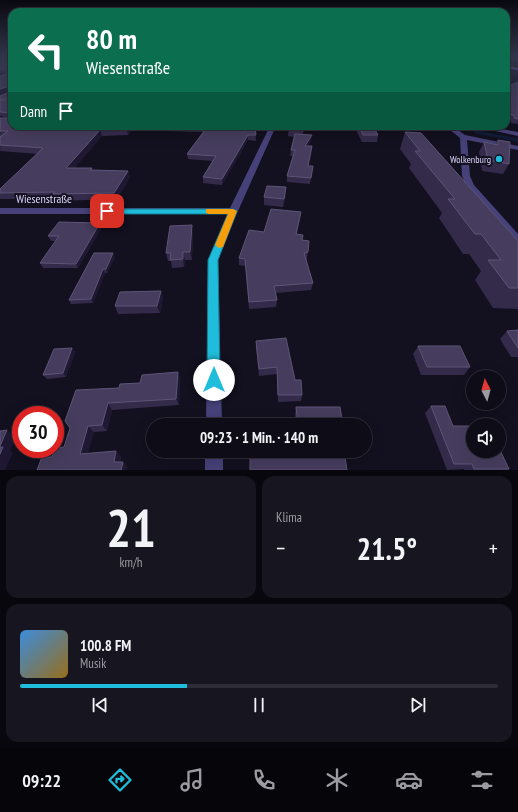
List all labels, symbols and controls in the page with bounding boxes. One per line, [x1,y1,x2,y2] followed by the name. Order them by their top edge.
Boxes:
[86,20,137,57] text: 80 m
[20,24,72,76] icon: left
[86,56,170,79] text: Wiesenstraße
[55,100,77,122] icon: arrive
[20,102,47,121] text: Dann
[450,153,491,166] place label: Wolkenburg
[494,154,504,164] marker: Wolkenburg
[16,191,72,206] street label: Wiesenstraße
[90,194,124,228] pin
[96,200,118,222] icon: arrive
[193,359,235,401] position arrow
[466,370,506,410] north arrow
[466,370,506,458] map controls
[12,406,64,458] speed limit sign: 30
[466,418,506,458] button: sound
[200,428,318,447] text: 09:23 · 1 Min. · 140 m
[106,494,156,561] text: 21
[276,509,302,526] text: Klima
[357,529,417,568] text: 21.5°
[276,534,285,562] text: −
[489,534,498,562] text: +
[119,554,143,571] text: km/h
[80,636,131,655] text: 100.8 FM
[80,655,106,672] text: Musik
[89,694,111,716] icon: previous
[248,694,270,716] icon: pause
[407,694,429,716] icon: next
[106,766,134,794] icon: directions
[178,766,206,794] icon: music
[250,766,278,794] icon: phone
[323,766,351,794] icon: climate
[395,766,423,794] icon: car
[468,766,496,794] icon: filters
[22,769,61,792] text: 09:22

